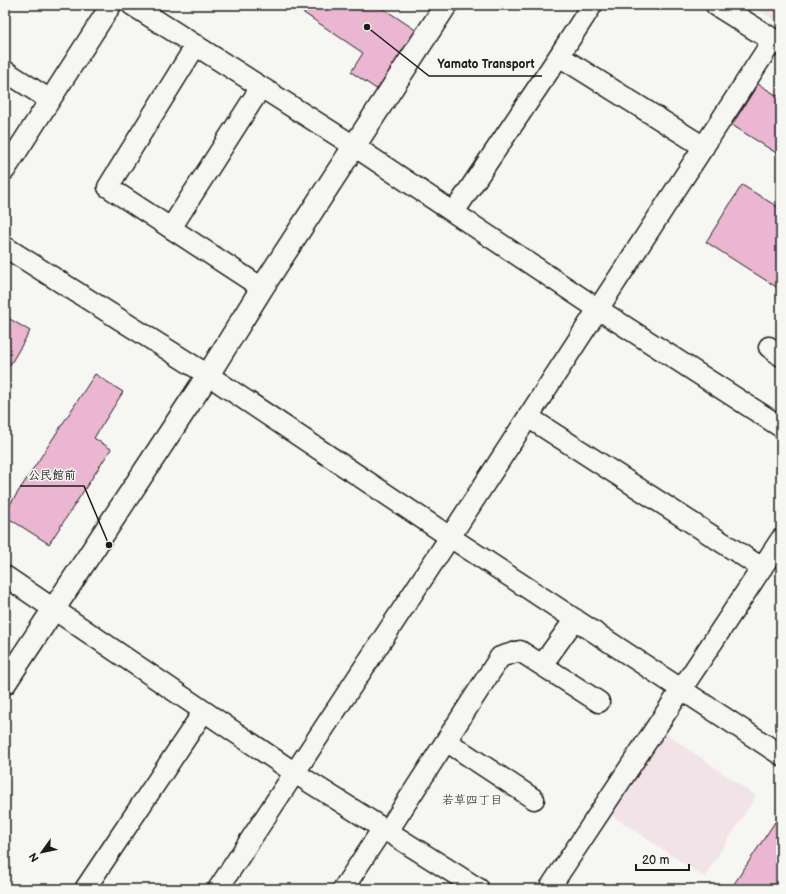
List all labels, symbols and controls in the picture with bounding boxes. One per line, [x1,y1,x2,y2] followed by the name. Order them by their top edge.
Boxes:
[429,52,542,76] callout: Yamato Transport
[438,57,534,72] text: Yamato Transport
[20,462,84,486] callout: 公民館前
[28,468,76,483] text: 公民館前
[442,793,502,808] district label: 若草四丁目
[22,832,62,872] north arrow
[636,846,689,872] scale bar
[26,850,42,864] text: N
[642,853,669,868] text: 20 m

